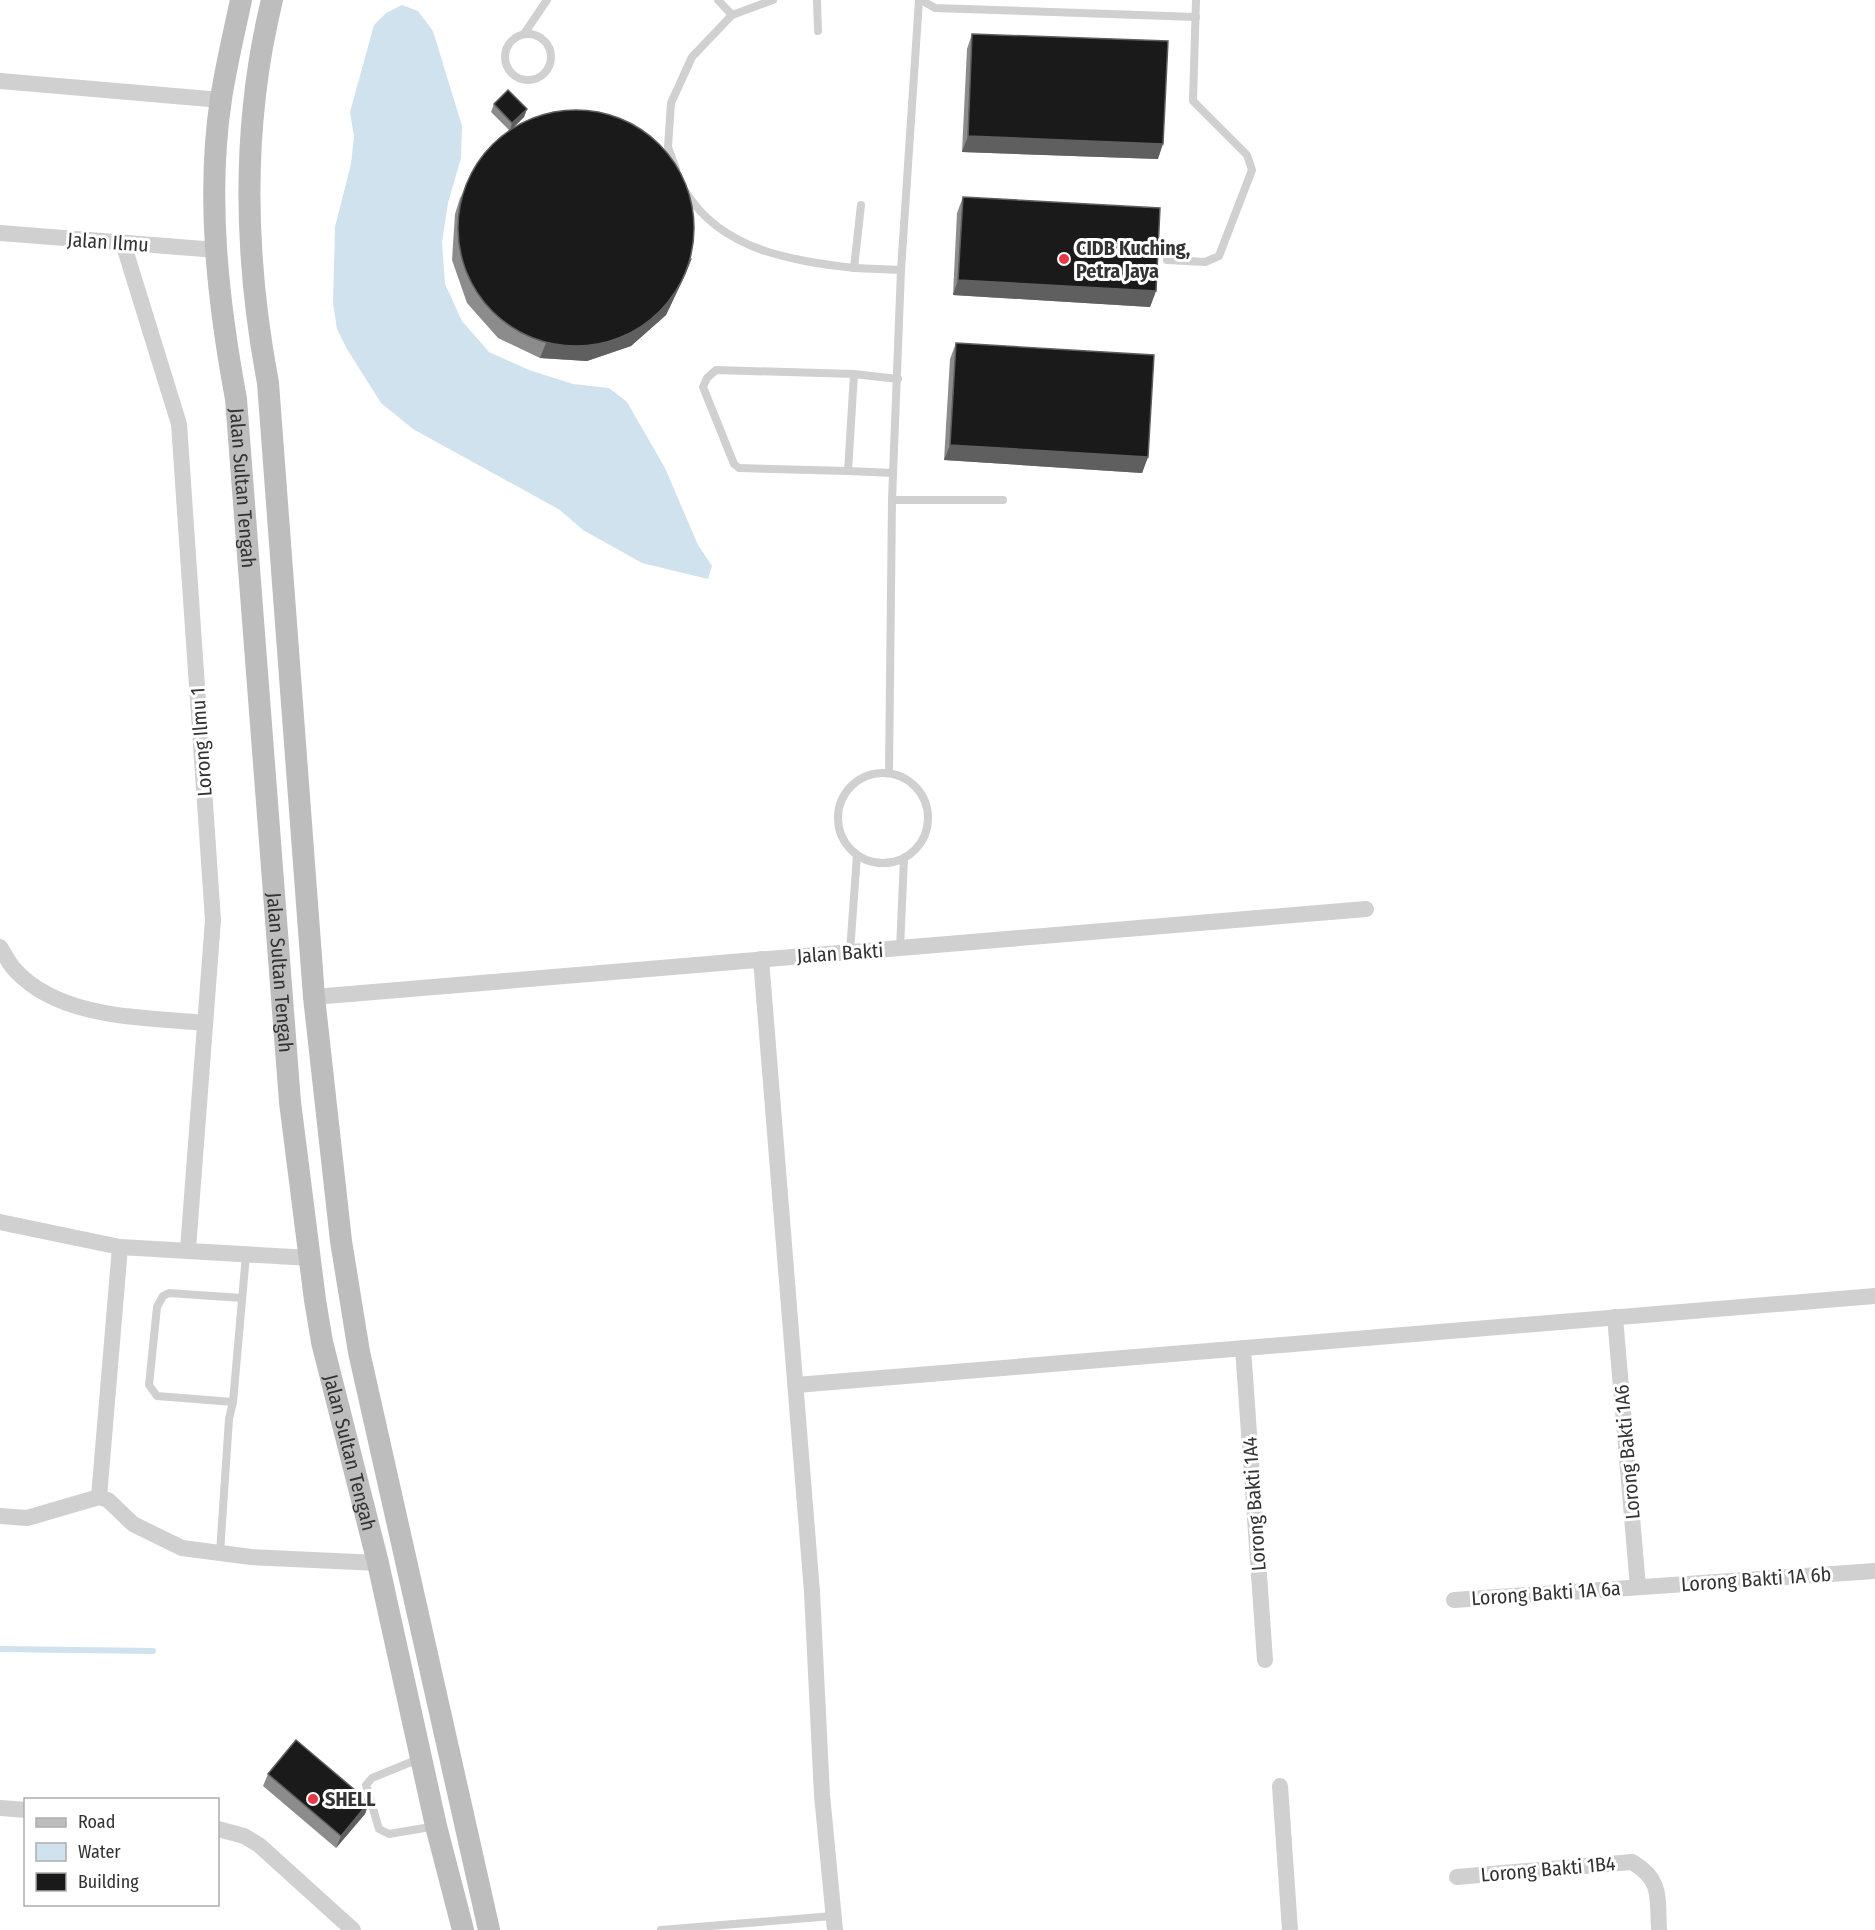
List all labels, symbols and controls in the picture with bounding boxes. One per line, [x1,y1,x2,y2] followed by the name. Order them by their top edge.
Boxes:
[66,227,150,257] street label: Jalan Ilmu
[1076,236,1190,283] place label: CIDB Kuching, Petra Jaya
[1057,252,1071,266] marker: CIDB Kuching, Petra Jaya
[225,407,261,569] street label: Jalan Sultan Tengah
[185,687,217,797] street label: Lorong Ilmu 1
[262,892,298,1053] street label: Jalan Sultan Tengah
[796,938,884,968] street label: Jalan Bakti
[319,1372,381,1533] street label: Jalan Sultan Tengah
[1609,1384,1645,1520] street label: Lorong Bakti 1A6
[1237,1436,1271,1572] street label: Lorong Bakti 1A4
[1680,1562,1832,1596] street label: Lorong Bakti 1A 6b
[1471,1576,1621,1610] street label: Lorong Bakti 1A 6a
[325,1787,376,1811] place label: SHELL
[306,1792,320,1806] marker: SHELL
[24,1798,219,1906] legend
[78,1811,115,1833] text: Road
[78,1841,121,1863] text: Water
[1480,1851,1617,1887] street label: Lorong Bakti 1B4
[78,1871,139,1893] text: Building

